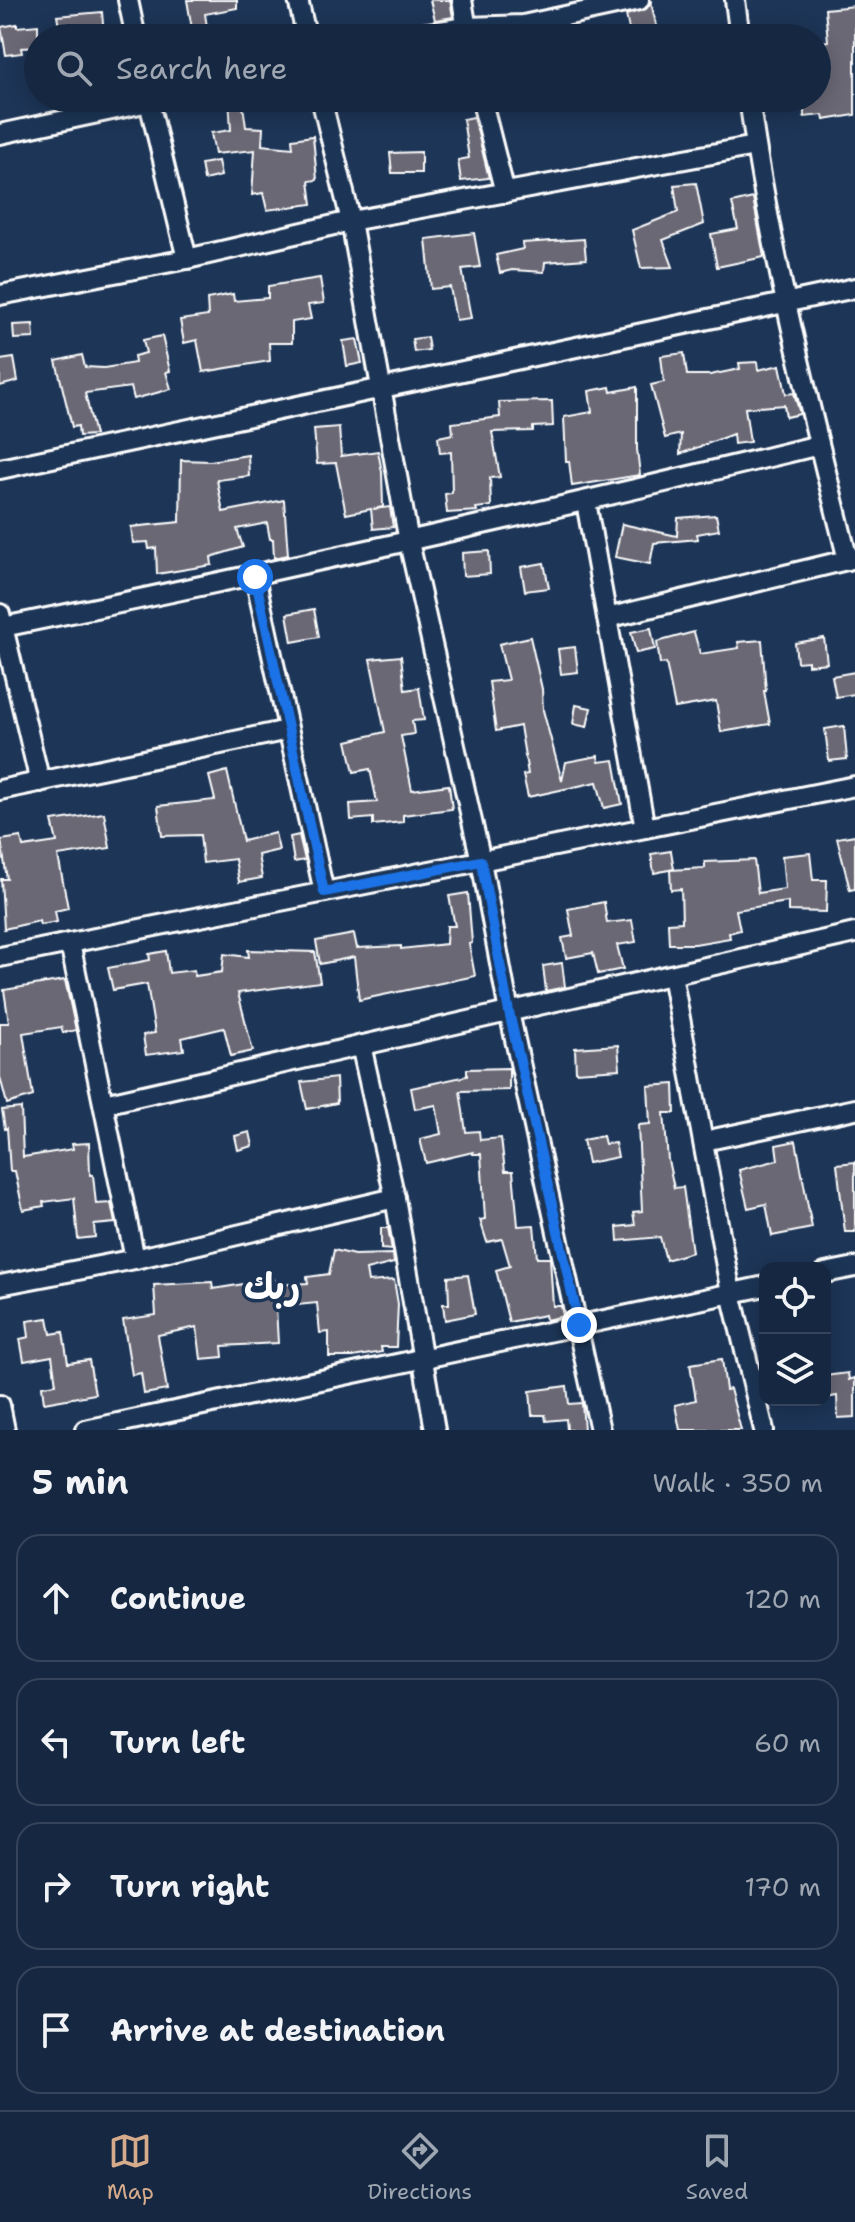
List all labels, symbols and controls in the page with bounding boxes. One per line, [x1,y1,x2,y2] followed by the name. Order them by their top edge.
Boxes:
[24,24,831,112] search box
[52,46,96,90] icon: search
[116,48,287,89] text: Search here
[237,559,273,595] route start
[244,1262,300,1311] district label: ربك
[759,1262,831,1406] map controls
[759,1262,831,1334] button: locate
[561,1307,597,1343] route end
[759,1334,831,1406] button: layers
[32,1459,129,1505] text: 5 min
[653,1465,823,1500] text: Walk · 350 m
[34,1576,78,1620] icon: ahead
[110,1578,246,1619] text: Continue
[745,1581,821,1616] text: 120 m
[34,1720,78,1764] icon: left
[110,1722,245,1763] text: Turn left
[754,1725,821,1760] text: 60 m
[34,1864,78,1908] icon: right
[110,1866,269,1907] text: Turn right
[744,1869,821,1904] text: 170 m
[34,2008,78,2052] icon: arrive
[110,2010,445,2051] text: Arrive at destination
[107,2129,154,2206] tab: Map
[367,2129,472,2206] tab: Directions
[686,2129,748,2206] tab: Saved

